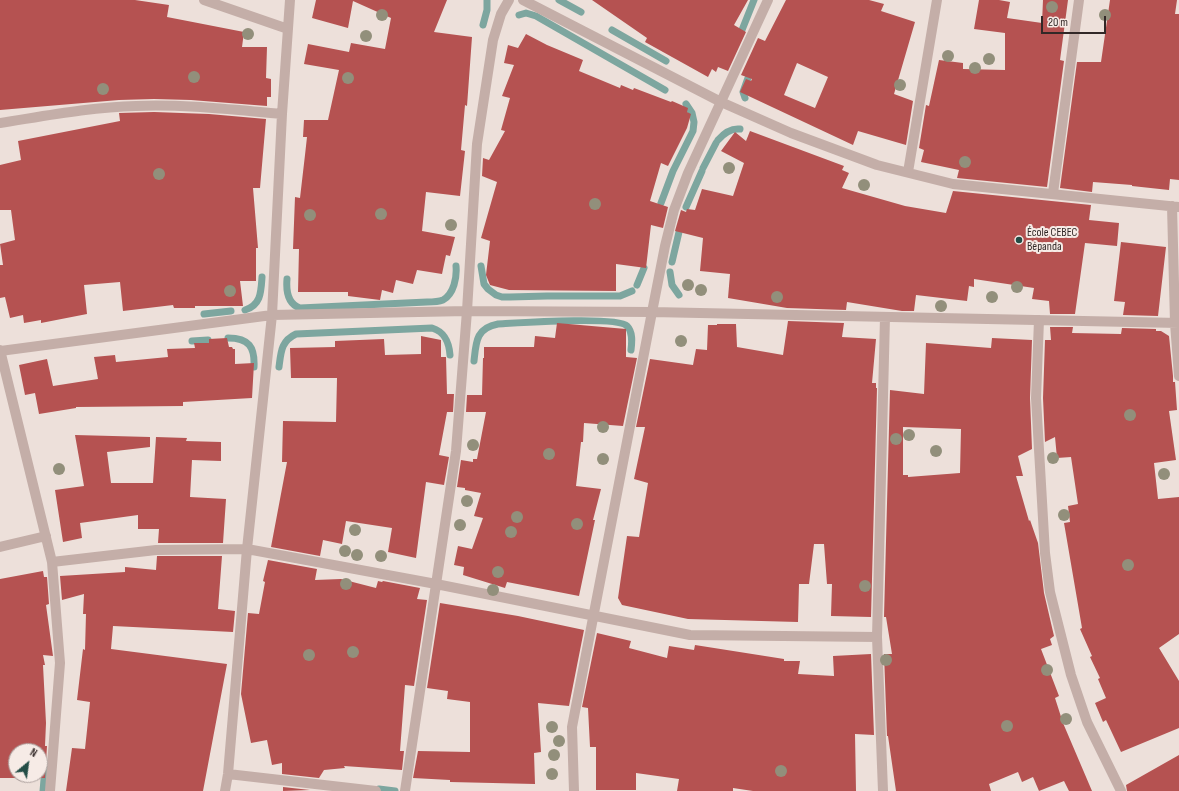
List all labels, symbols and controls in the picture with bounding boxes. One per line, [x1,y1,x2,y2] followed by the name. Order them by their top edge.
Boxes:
[1043,8,1108,34] scale bar
[1048,15,1068,30] text: 20 m
[1027,226,1077,254] place label: École CEBEC Bépanda
[1014,235,1024,245] marker: École CEBEC Bépanda
[8,743,48,783] north arrow
[28,746,39,760] text: N

